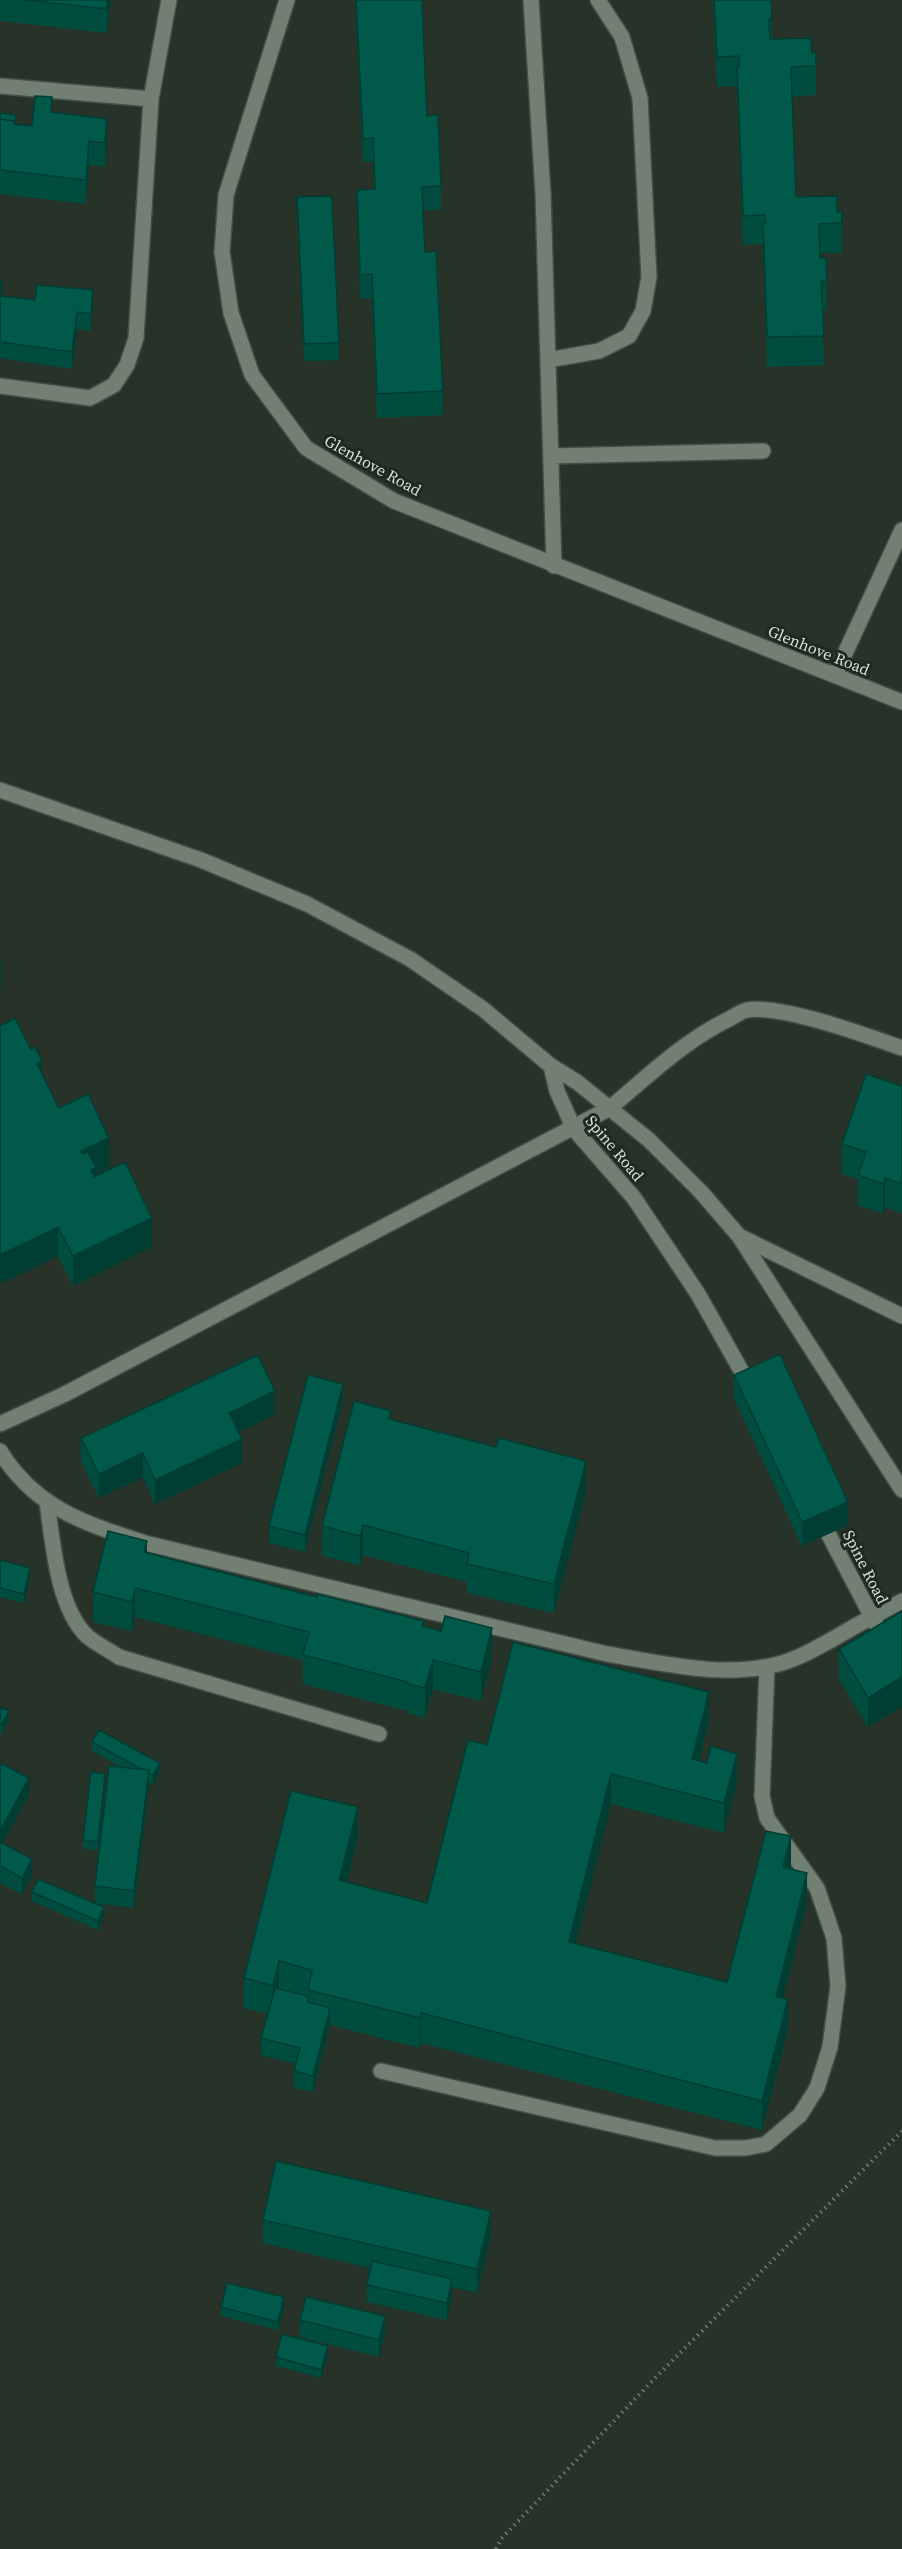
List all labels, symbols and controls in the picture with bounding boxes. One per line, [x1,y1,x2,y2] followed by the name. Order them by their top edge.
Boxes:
[321,429,425,501] street label: Glenhove Road
[765,620,873,680] street label: Glenhove Road
[581,1110,649,1186] street label: Spine Road
[838,1526,894,1608] street label: Spine Road

